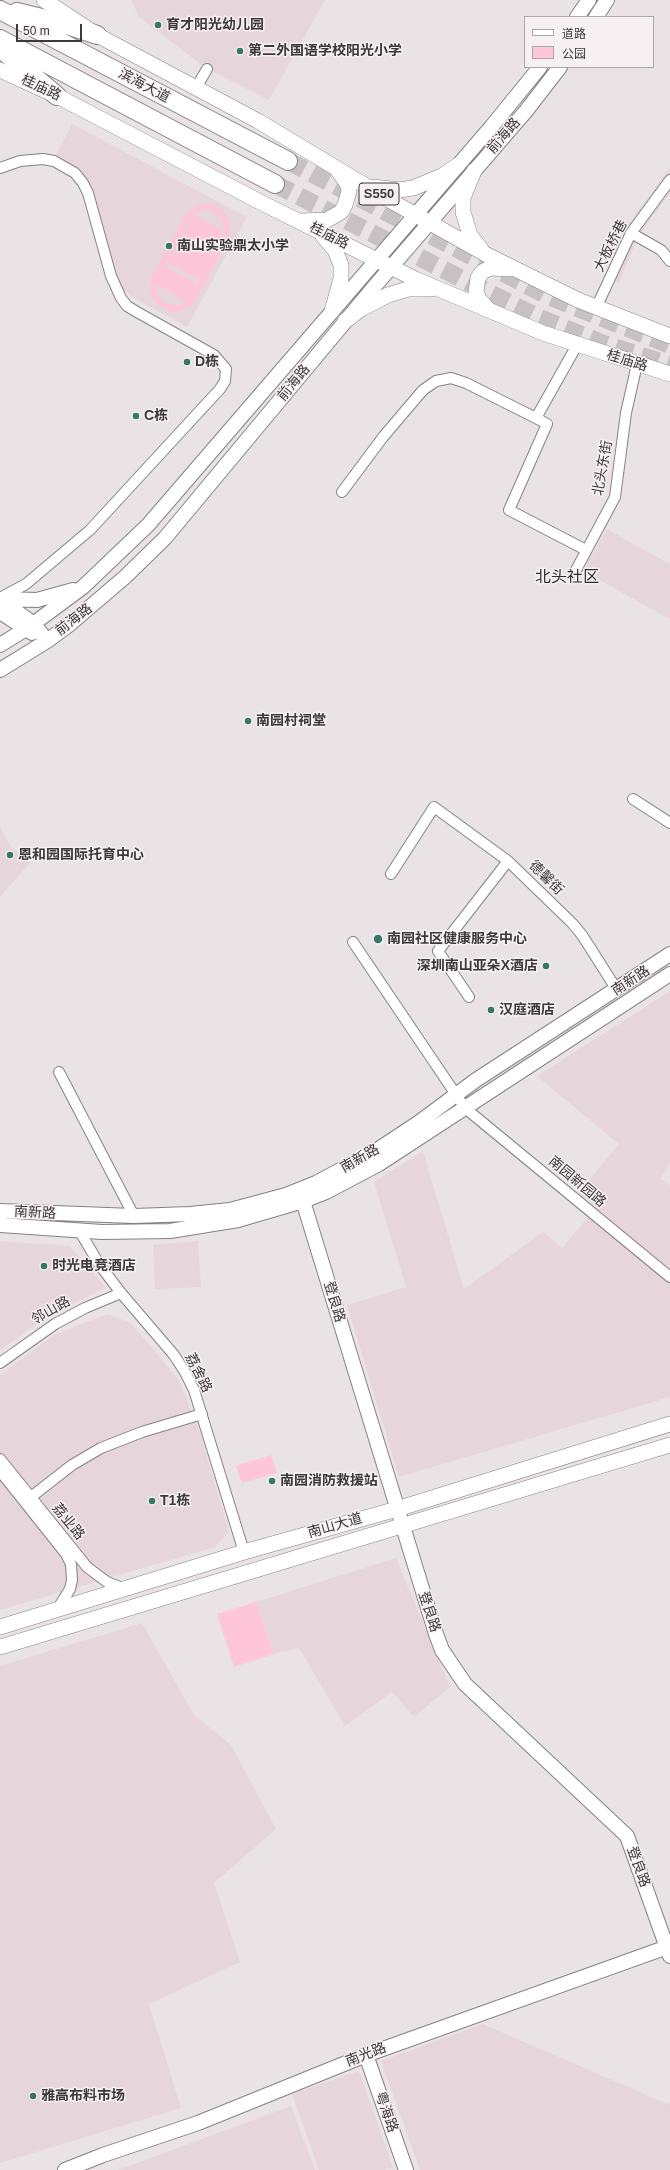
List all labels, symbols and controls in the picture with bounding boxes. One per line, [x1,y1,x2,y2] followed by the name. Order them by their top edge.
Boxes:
[18,16,84,42] scale bar
[524,16,654,68] legend
[166,17,264,33] place label: 育才阳光幼儿园
[153,20,163,30] marker: 育才阳光幼儿园
[23,24,50,38] text: 50 m
[562,27,586,41] text: 道路
[248,43,402,59] place label: 第二外国语学校阳光小学
[235,46,245,56] marker: 第二外国语学校阳光小学
[562,47,586,61] text: 公园
[115,65,173,107] street label: 滨海大道
[18,72,64,104] street label: 桂庙路
[484,115,524,157] street label: 前海路
[359,183,399,205] road number: S550
[591,217,631,275] street label: 大板桥巷
[306,219,352,253] street label: 桂庙路
[177,238,289,254] place label: 南山实验鼎太小学
[164,241,174,251] marker: 南山实验鼎太小学
[604,347,650,375] street label: 桂庙路
[195,354,219,370] place label: D栋
[182,357,192,367] marker: D栋
[274,361,314,405] street label: 前海路
[144,408,168,424] place label: C栋
[131,411,141,421] marker: C栋
[590,439,616,497] street label: 北头东街
[535,568,599,588] district label: 北头社区
[52,600,96,640] street label: 前海路
[256,713,326,729] place label: 南园村祠堂
[243,716,253,726] marker: 南园村祠堂
[18,847,144,863] place label: 恩和园国际托育中心
[5,850,15,860] marker: 恩和园国际托育中心
[525,857,567,899] street label: 德馨街
[387,931,527,947] place label: 南园社区健康服务中心
[372,933,384,945] marker: 南园社区健康服务中心
[417,958,538,974] place label: 深圳南山亚朵X酒店
[541,961,551,971] marker: 深圳南山亚朵X酒店
[609,963,653,999] street label: 南新路
[499,1002,555,1018] place label: 汉庭酒店
[486,1005,496,1015] marker: 汉庭酒店
[338,1141,382,1177] street label: 南新路
[545,1153,609,1211] street label: 南园新园路
[14,1204,56,1222] street label: 南新路
[52,1258,136,1274] place label: 时光电竞酒店
[39,1261,49,1271] marker: 时光电竞酒店
[320,1279,348,1325] street label: 登良路
[29,1293,73,1329] street label: 邻山路
[181,1350,215,1396] street label: 荔舍路
[280,1473,378,1489] place label: 南园消防救援站
[267,1476,277,1486] marker: 南园消防救援站
[160,1493,190,1509] place label: T1栋
[147,1496,157,1506] marker: T1栋
[48,1500,88,1544] street label: 荔业路
[306,1510,364,1542] street label: 南山大道
[415,1589,443,1635] street label: 登良路
[623,1844,653,1890] street label: 登良路
[343,2040,389,2070] street label: 南光路
[41,2088,125,2104] place label: 雅高布料市场
[371,2089,401,2135] street label: 粤海路
[28,2091,38,2101] marker: 雅高布料市场

